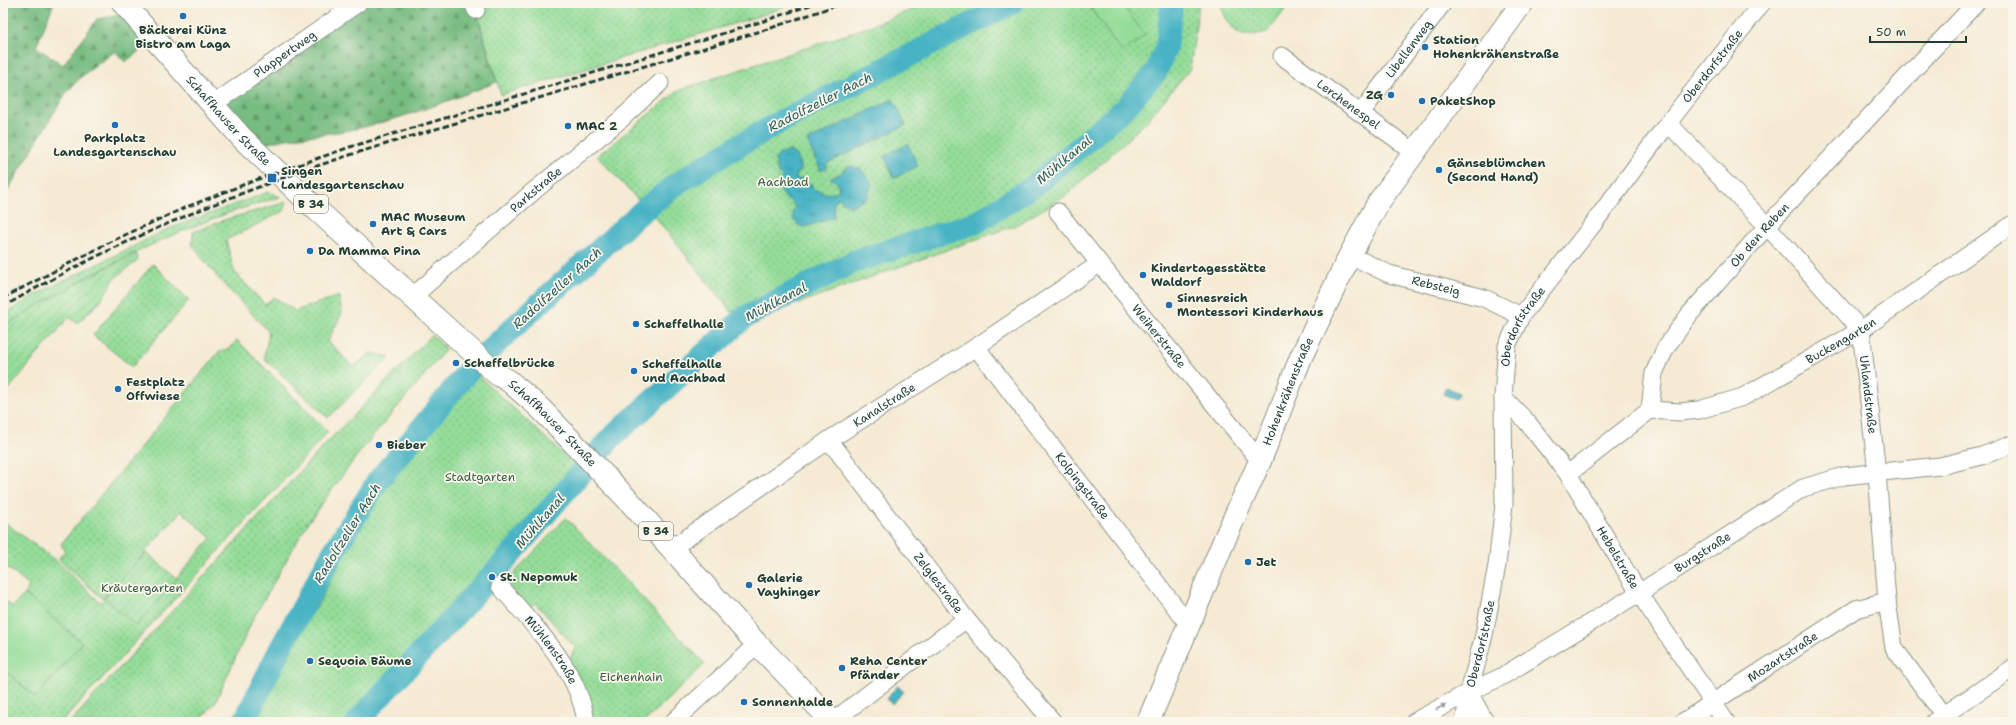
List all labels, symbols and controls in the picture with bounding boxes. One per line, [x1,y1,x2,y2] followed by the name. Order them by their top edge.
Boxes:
[178,11,188,21] marker: Bäckerei Künz Bistro am Laga
[1382,17,1436,81] street label: Libellenweg
[1870,18,1966,44] scale bar
[135,22,231,52] place label: Bäckerei Künz Bistro am Laga
[1876,24,1906,40] text: 50 m
[1679,26,1746,106] street label: Oberdorfstraße
[250,27,319,81] street label: Plappertweg
[1433,32,1559,62] place label: Station Hohenkrähenstraße
[1420,42,1430,52] marker: Station Hohenkrähenstraße
[765,68,875,136] water label: Radolfzeller Aach
[182,72,274,170] street label: Schaffhauser Straße
[1313,76,1383,133] street label: Lerchenespel
[1366,87,1383,103] place label: ZG
[1386,90,1396,100] marker: ZG
[1430,93,1496,109] place label: PaketShop
[1417,96,1427,106] marker: PaketShop
[576,118,618,134] place label: MAC 2
[110,120,120,130] marker: Parkplatz Landesgartenschau
[563,121,573,131] marker: MAC 2
[53,130,177,160] place label: Parkplatz Landesgartenschau
[1033,132,1095,188] water label: Mühlkanal
[1447,155,1546,185] place label: Gänseblümchen (Second Hand)
[281,163,404,193] place label: Singen Landesgartenschau
[507,163,565,216] street label: Parkstraße
[1434,165,1444,175] marker: Gänseblümchen (Second Hand)
[266,172,278,184] marker: Singen Landesgartenschau
[757,174,809,190] park label: Aachbad
[294,195,328,213] road number: B 34
[1727,199,1793,271] street label: Ob den Reben
[381,209,465,239] place label: MAC Museum Art & Cars
[368,219,378,229] marker: MAC Museum Art & Cars
[318,243,421,259] place label: Da Mamma Pina
[509,243,605,333] water label: Radolfzeller Aach
[305,246,315,256] marker: Da Mamma Pina
[1151,260,1266,290] place label: Kindertagesstätte Waldorf
[1138,270,1148,280] marker: Kindertagesstätte Waldorf
[1410,272,1462,300] street label: Rebsteig
[742,279,810,325] water label: Mühlkanal
[1497,283,1549,367] street label: Oberdorfstraße
[1177,290,1323,320] place label: Sinnesreich Montessori Kinderhaus
[1164,300,1174,310] marker: Sinnesreich Montessori Kinderhaus
[1128,301,1190,372] street label: Weiherstraße
[1803,314,1879,368] street label: Buckengarten
[644,316,724,332] place label: Scheffelhalle
[631,319,641,329] marker: Scheffelhalle
[1259,335,1317,448] street label: Hohenkrähenstraße
[1856,354,1881,435] street label: Uhlandstraße
[464,355,555,371] place label: Scheffelbrücke
[642,356,726,386] place label: Scheffelhalle und Aachbad
[451,358,461,368] marker: Scheffelbrücke
[629,366,639,376] marker: Scheffelhalle und Aachbad
[126,374,185,404] place label: Festplatz Offwiese
[505,376,600,470] street label: Schaffhauser Straße
[850,379,919,431] street label: Kanalstraße
[113,384,123,394] marker: Festplatz Offwiese
[387,437,427,453] place label: Bieber
[374,440,384,450] marker: Bieber
[1052,449,1113,523] street label: Kolpingstraße
[445,469,515,485] park label: Stadtgarten
[309,480,385,586] water label: Radolfzeller Aach
[511,490,569,552] water label: Mühlkanal
[639,522,673,540] road number: B 34
[1593,523,1643,592] street label: Hebelstraße
[1671,528,1734,576] street label: Burgstraße
[910,549,967,617] street label: Zelglestraße
[1256,554,1277,570] place label: Jet
[1243,557,1253,567] marker: Jet
[500,569,578,585] place label: St. Nepomuk
[757,570,821,600] place label: Galerie Vayhinger
[487,572,497,582] marker: St. Nepomuk
[101,580,183,596] park label: Kräutergarten
[744,580,754,590] marker: Galerie Vayhinger
[1463,599,1498,689] street label: Oberdorfstraße
[521,612,581,687] street label: Mühlenstraße
[1744,628,1821,686] street label: Mozartstraße
[318,653,412,669] place label: Sequoia Bäume
[850,653,928,683] place label: Reha Center Pfänder
[305,656,315,666] marker: Sequoia Bäume
[837,663,847,673] marker: Reha Center Pfänder
[599,669,663,685] park label: Eichenhain
[752,694,833,710] place label: Sonnenhalde
[739,697,749,707] marker: Sonnenhalde
[1435,703,1447,710] one-way arrow

